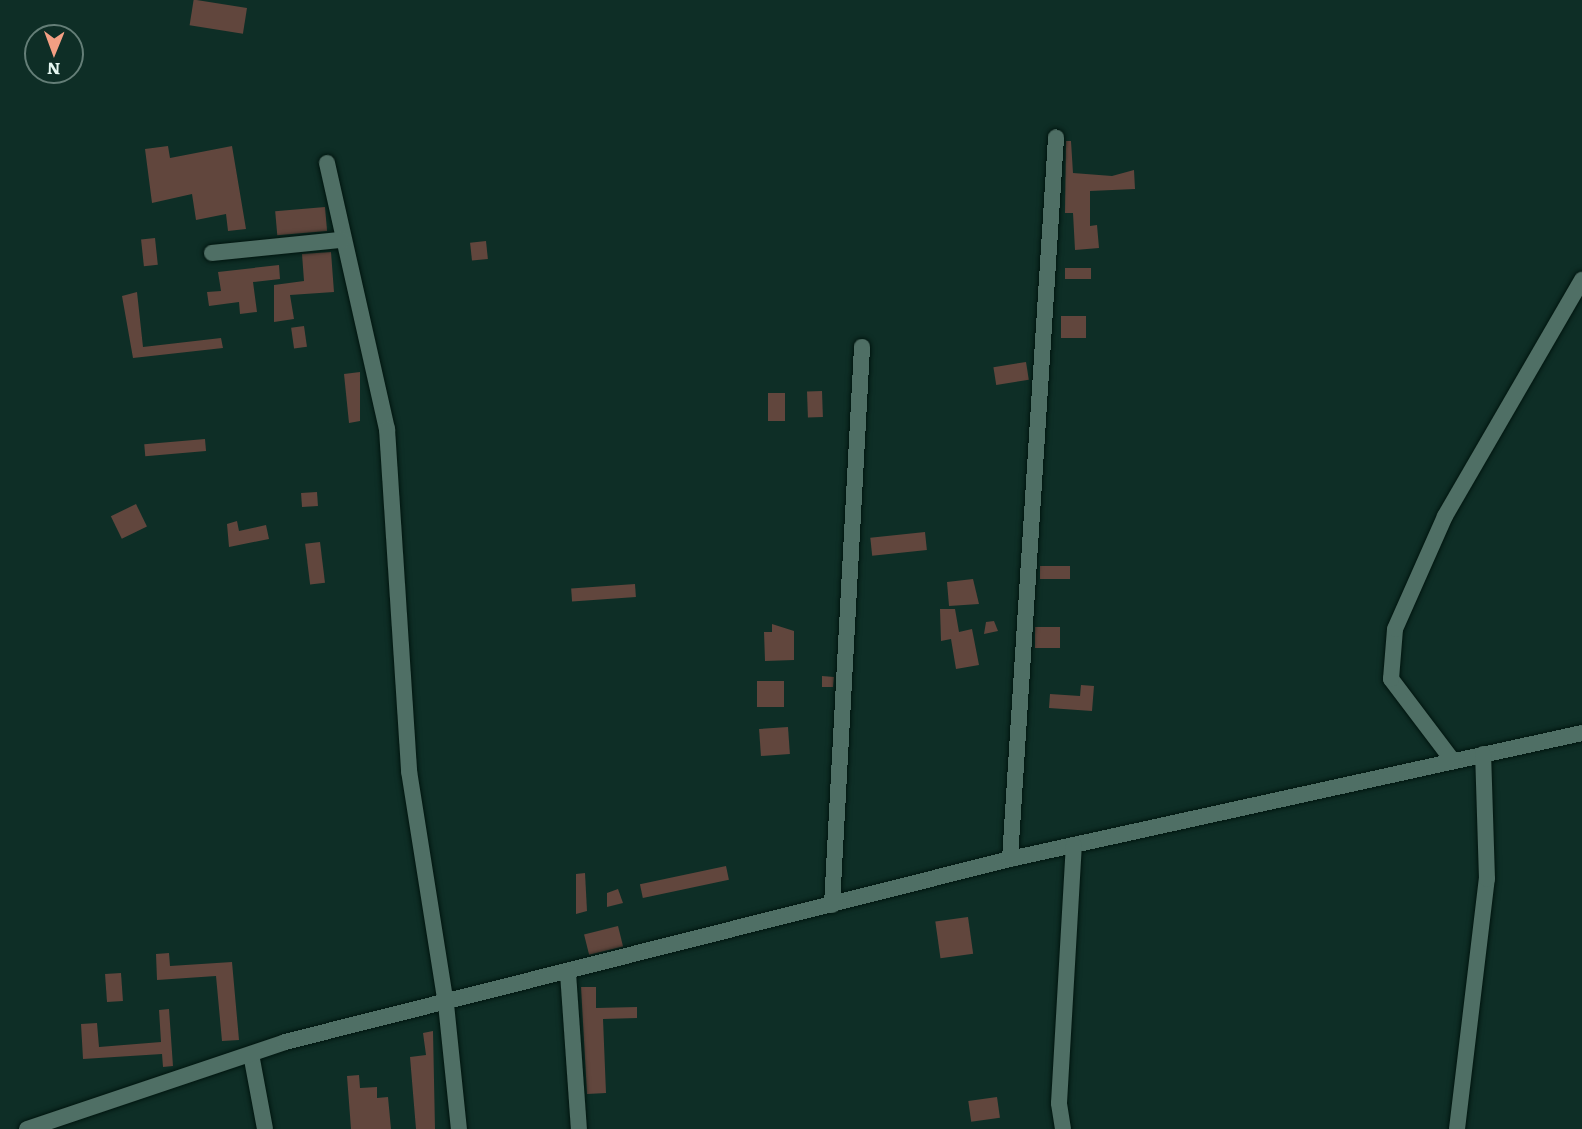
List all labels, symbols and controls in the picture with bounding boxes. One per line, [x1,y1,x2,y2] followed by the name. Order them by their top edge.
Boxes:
[24,24,84,84] north arrow
[47,58,61,82] text: N

